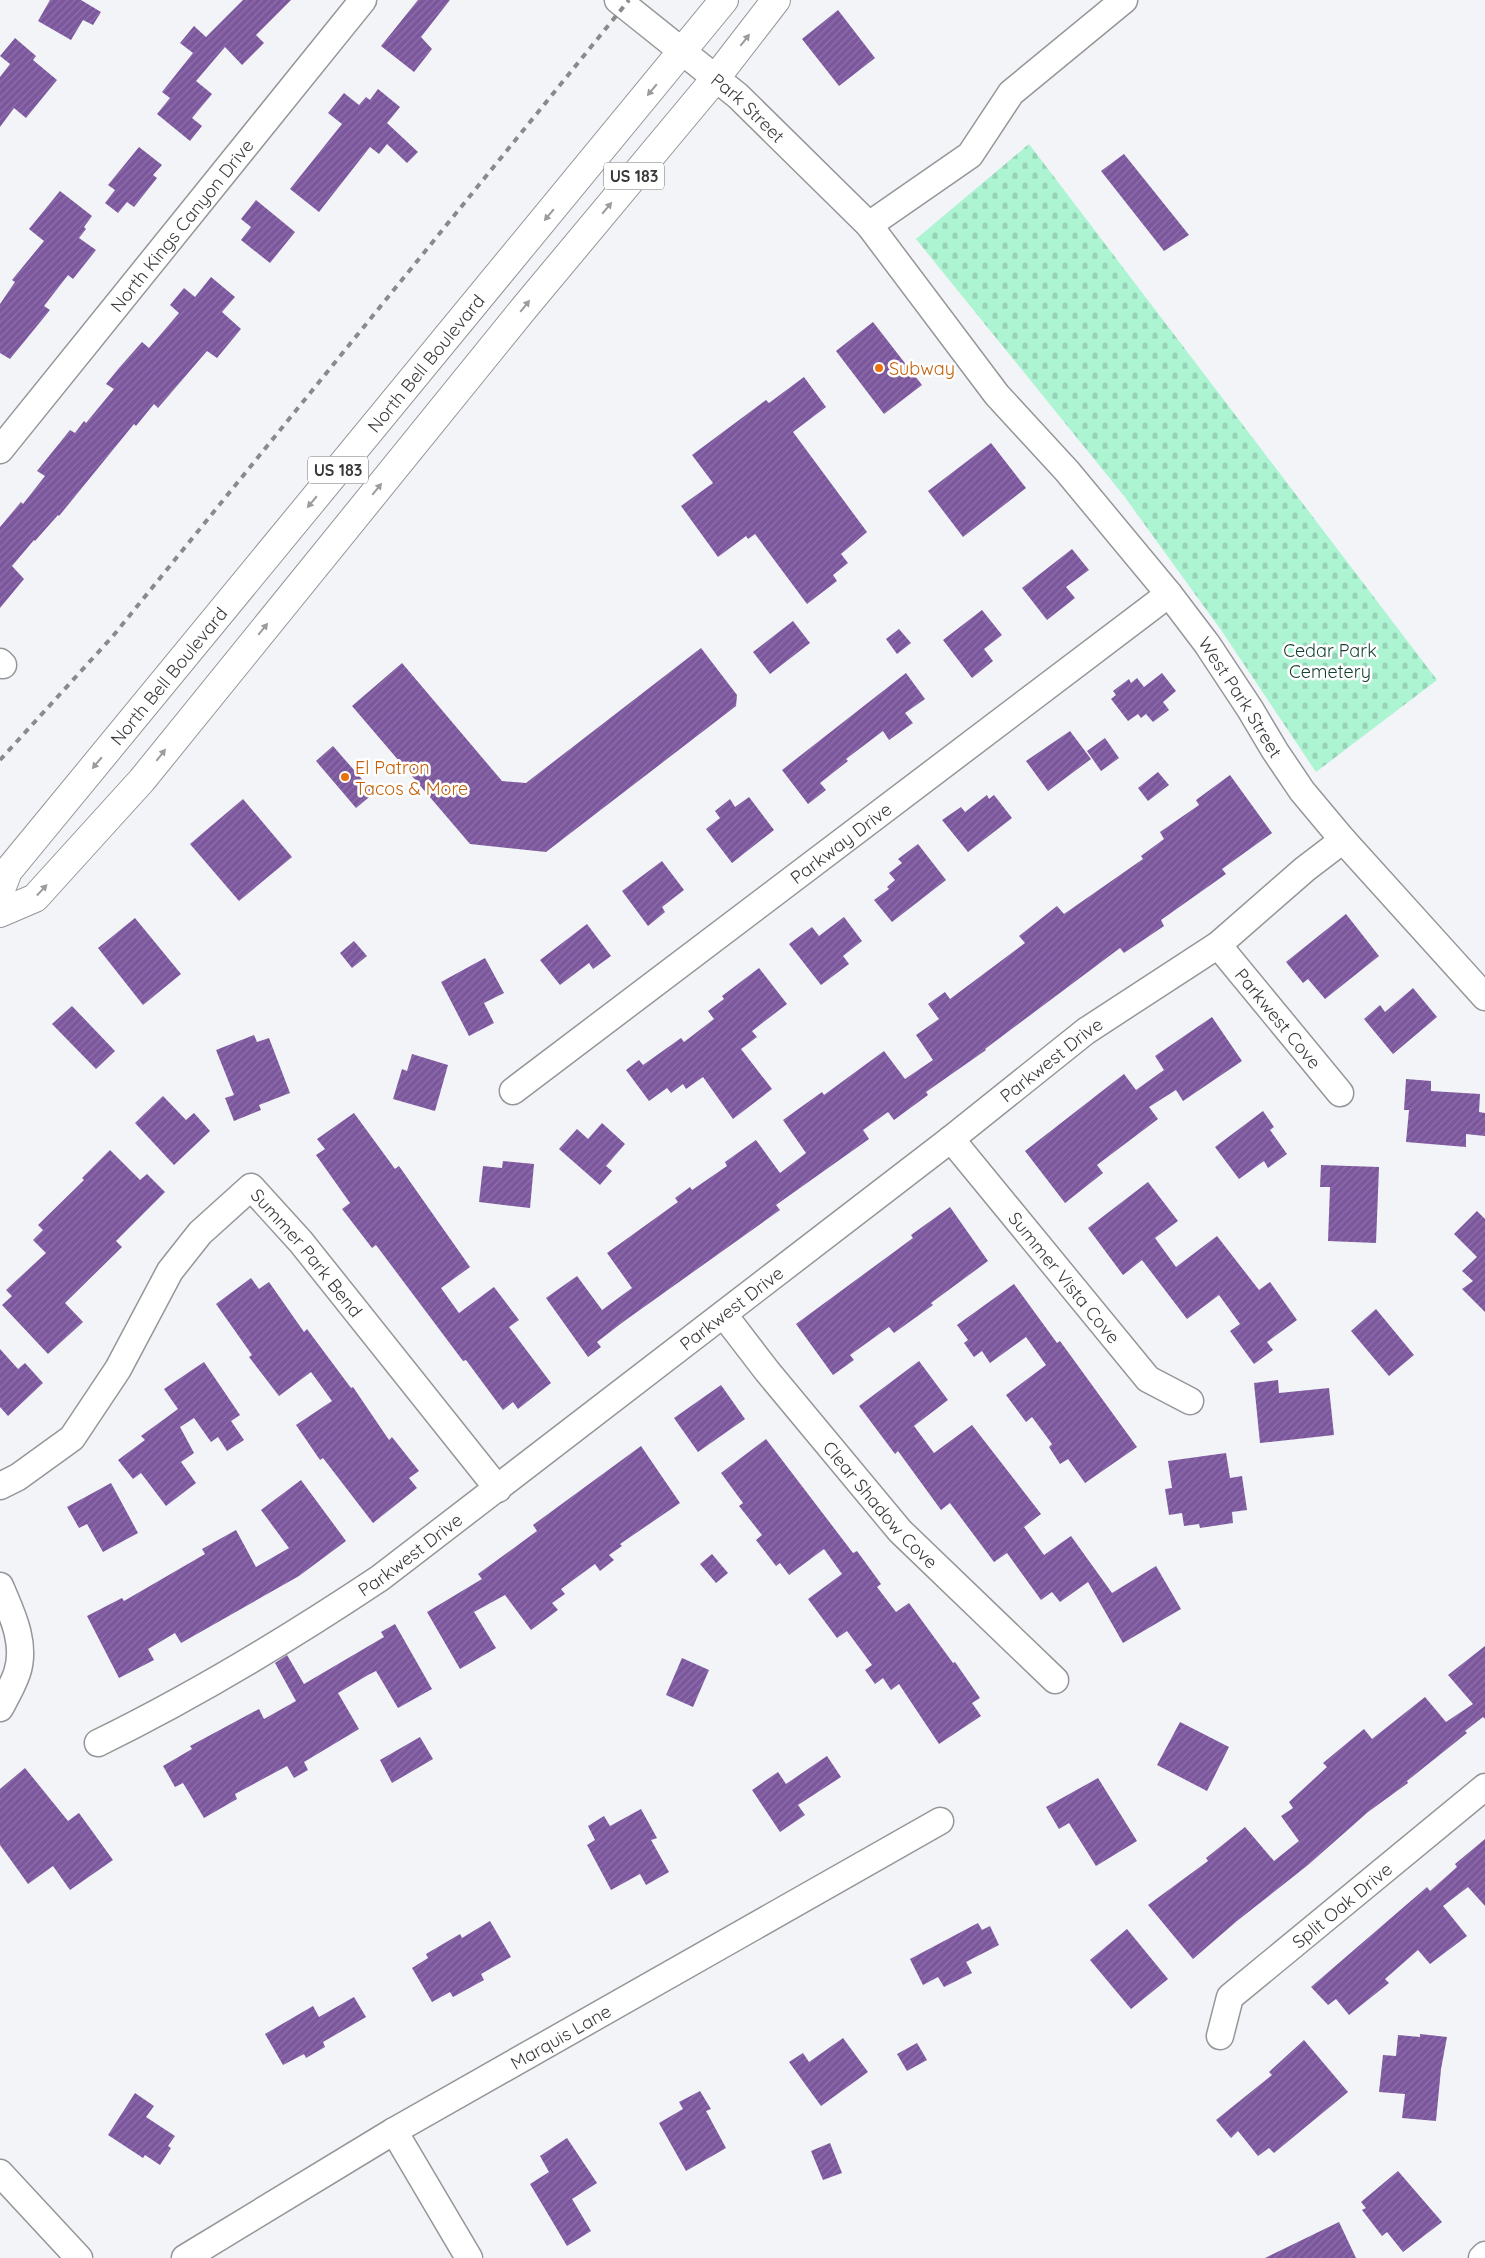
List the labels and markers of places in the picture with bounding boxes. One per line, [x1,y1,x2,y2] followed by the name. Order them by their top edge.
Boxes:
[889,357,955,380] place label: Subway
[873,362,885,374] marker: Subway
[355,756,468,800] place label: El Patron Tacos & More
[339,771,351,783] marker: El Patron Tacos & More

